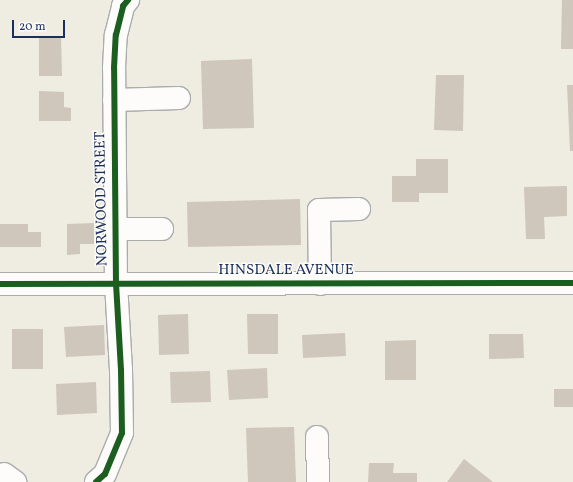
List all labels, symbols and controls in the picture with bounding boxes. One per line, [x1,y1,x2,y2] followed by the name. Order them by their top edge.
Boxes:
[14,12,67,38] scale bar
[19,19,46,35] text: 20 m
[92,131,112,267] street label: NORWOOD STREET
[218,262,354,280] street label: HINSDALE AVENUE

